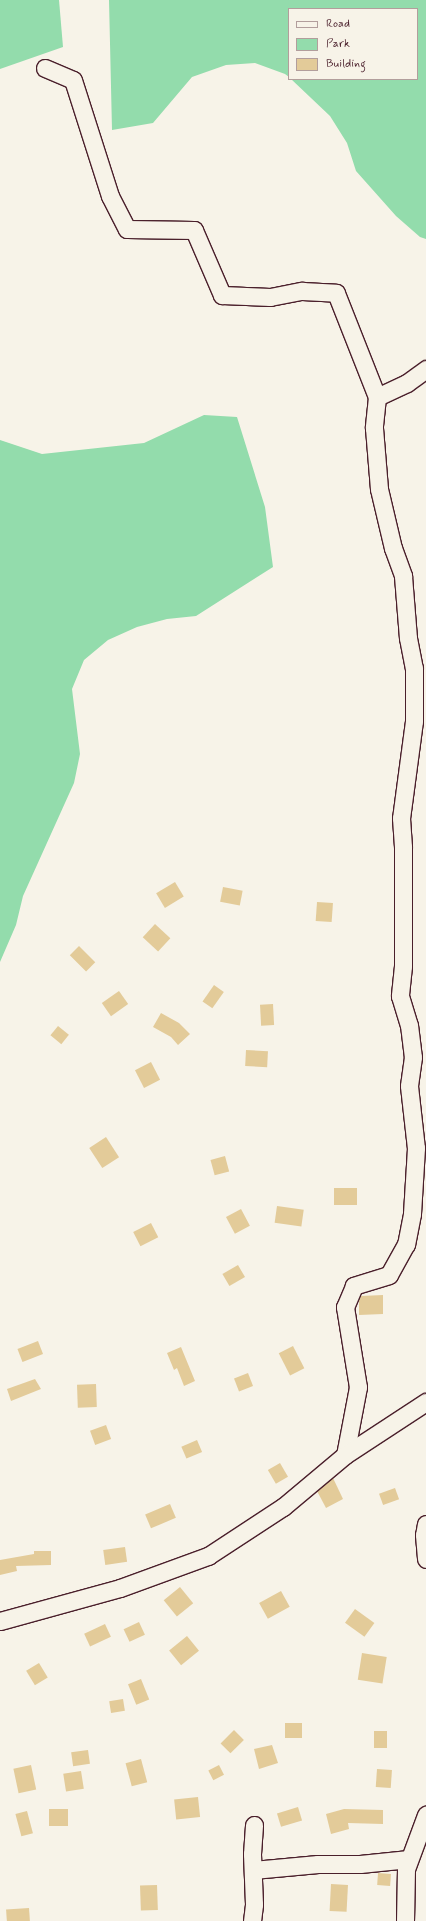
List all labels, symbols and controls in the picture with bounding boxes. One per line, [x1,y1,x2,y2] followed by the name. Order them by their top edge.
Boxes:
[288,8,418,80] legend
[326,16,350,32] text: Road
[326,36,350,52] text: Park
[326,56,366,72] text: Building

